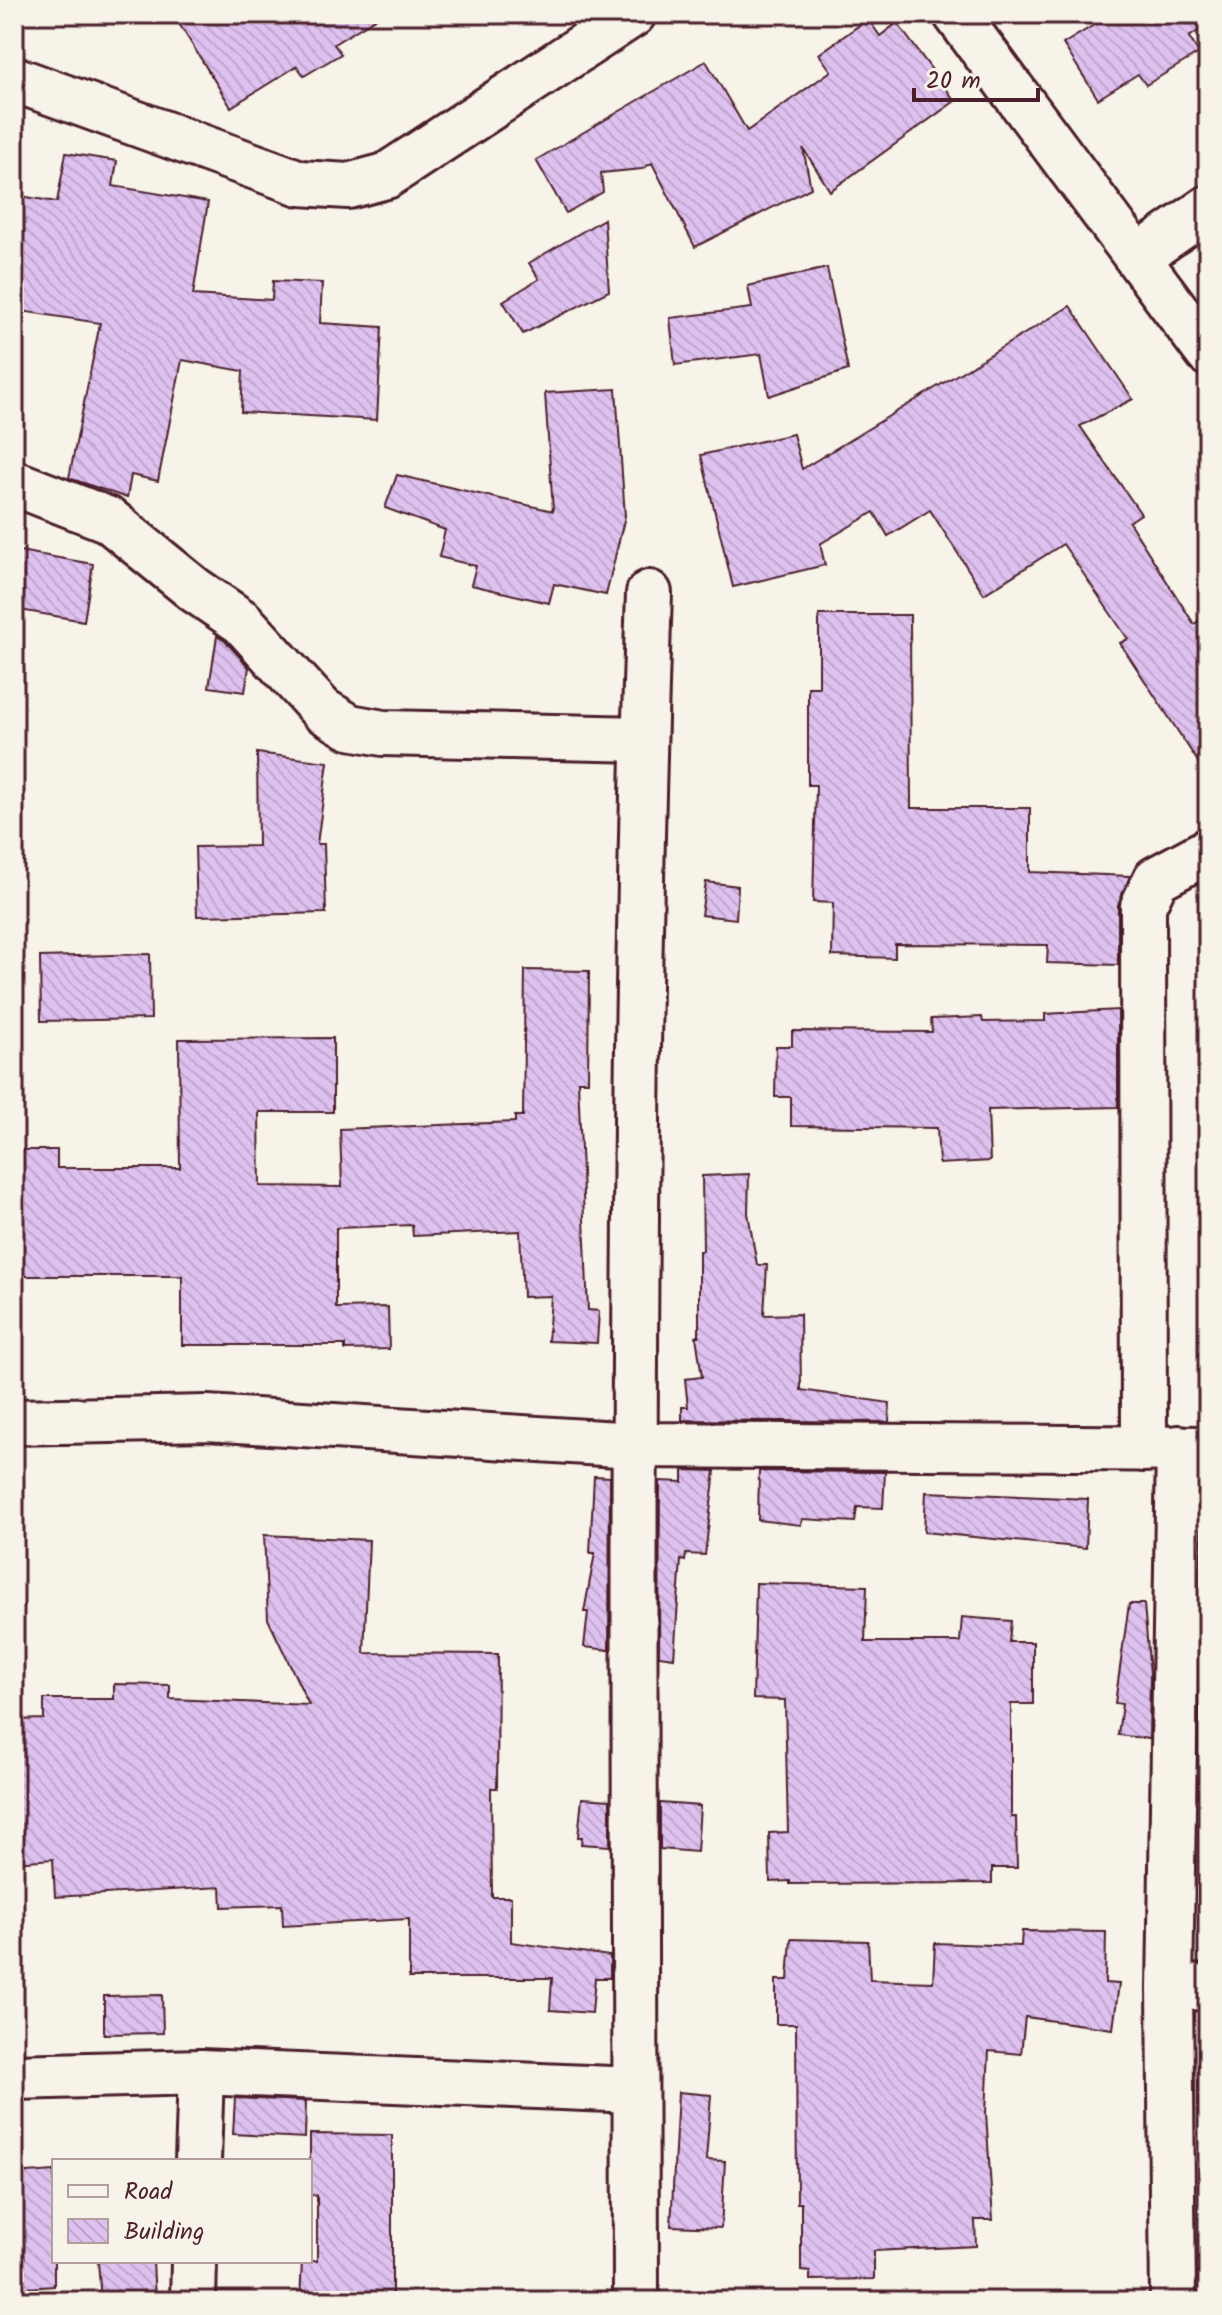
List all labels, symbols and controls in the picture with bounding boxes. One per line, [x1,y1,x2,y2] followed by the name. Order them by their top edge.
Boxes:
[914,52,1038,102] scale bar
[926,62,981,101] text: 20 m
[52,2159,312,2263] legend
[124,2173,173,2212] text: Road
[124,2213,204,2252] text: Building

